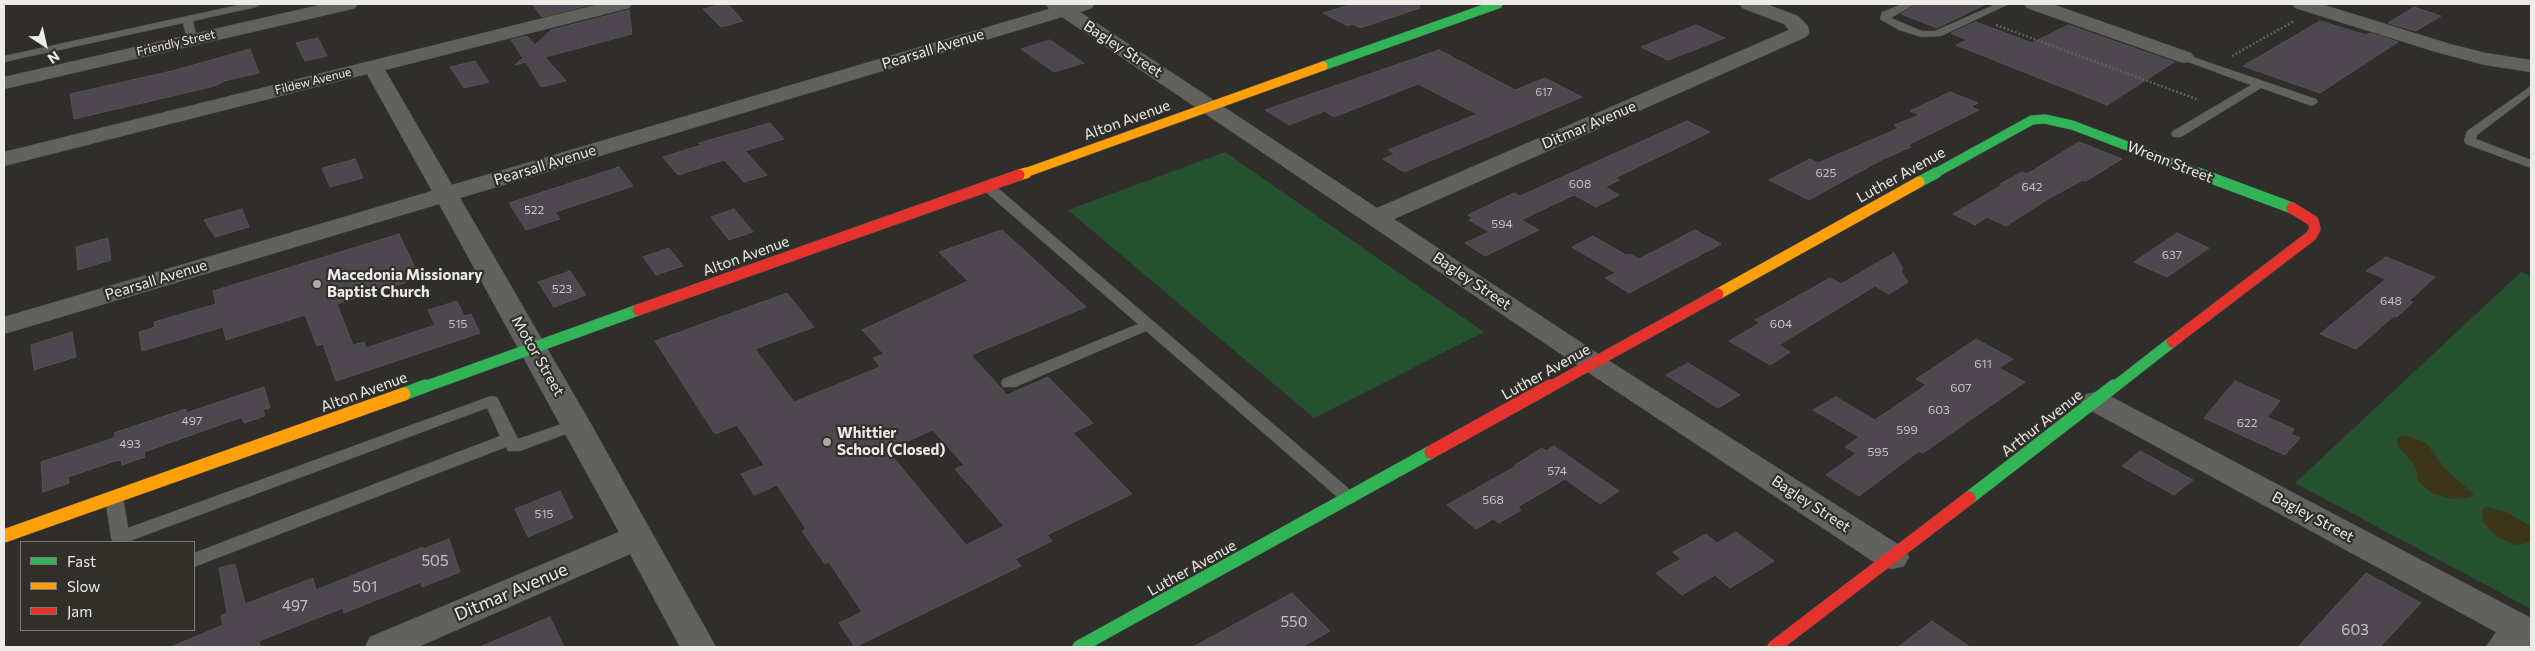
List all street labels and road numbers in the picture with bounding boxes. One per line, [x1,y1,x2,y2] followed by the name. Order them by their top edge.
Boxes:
[1080,17,1166,81] street label: Bagley Street
[880,25,986,73] street label: Pearsall Avenue
[135,27,217,59] street label: Friendly Street
[273,65,353,97] street label: Fildew Avenue
[1081,96,1173,144] street label: Alton Avenue
[1539,97,1639,153] street label: Ditmar Avenue
[2124,137,2216,187] street label: Wrenn Street
[492,141,598,189] street label: Pearsall Avenue
[1854,143,1948,207] street label: Luther Avenue
[700,232,792,280] street label: Alton Avenue
[1430,248,1514,314] street label: Bagley Street
[103,256,209,304] street label: Pearsall Avenue
[508,313,568,399] street label: Motor Street
[1499,340,1593,404] street label: Luther Avenue
[318,368,410,416] street label: Alton Avenue
[1998,386,2086,460] street label: Arthur Avenue
[1768,472,1854,536] street label: Bagley Street
[2269,488,2357,546] street label: Bagley Street
[1145,536,1239,600] street label: Luther Avenue
[451,558,571,626] street label: Ditmar Avenue

